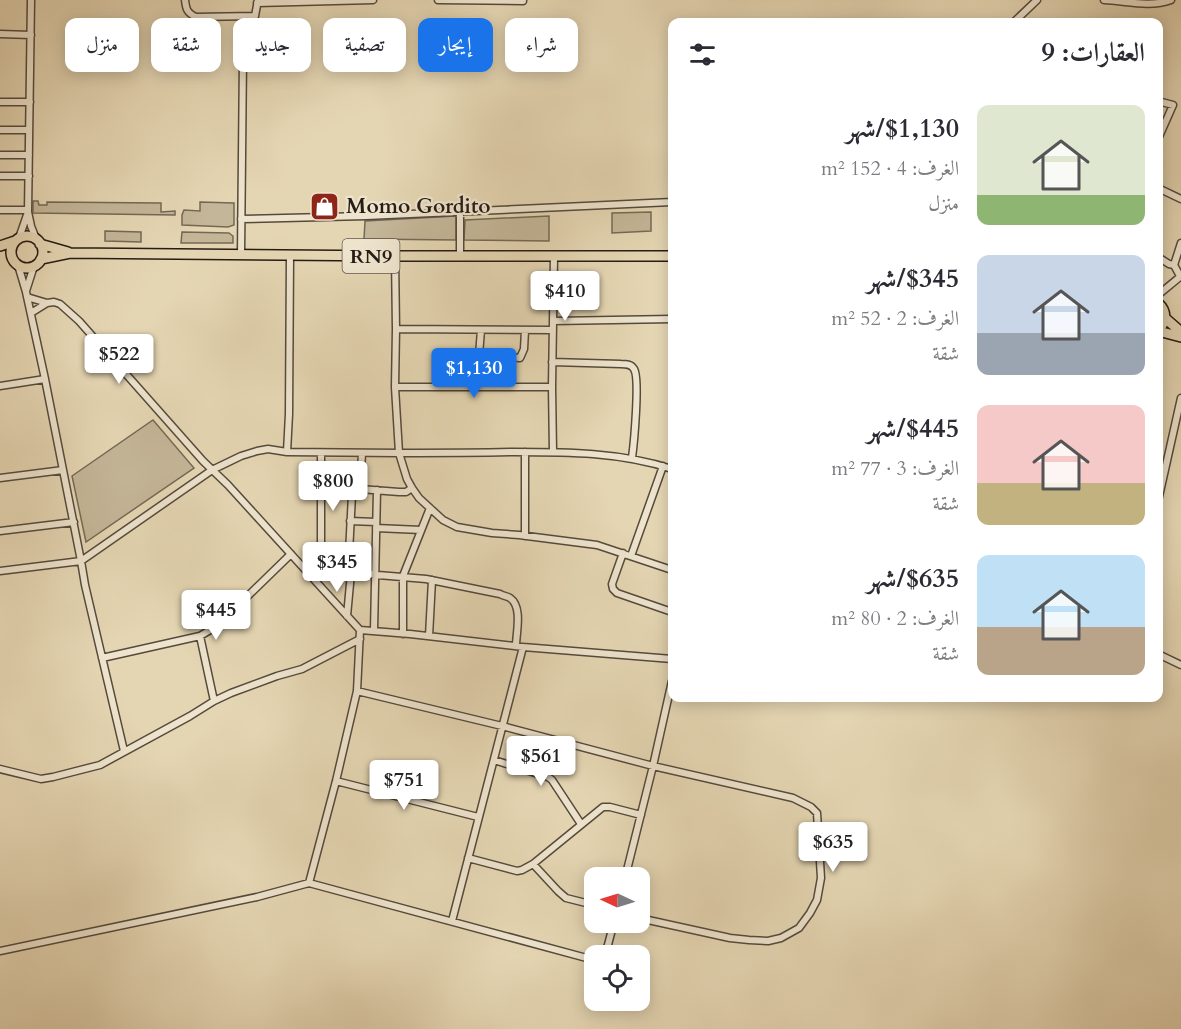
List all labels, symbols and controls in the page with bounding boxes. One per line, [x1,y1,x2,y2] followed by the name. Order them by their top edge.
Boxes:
[65,18,139,72] chip: منزل
[151,18,221,72] chip: شقة
[233,18,311,72] chip: جديد
[323,18,406,72] chip: تصفية
[418,18,493,72] chip: إيجار
[505,18,578,72] chip: شراء
[1042,35,1145,70] text: العقارات: 9
[686,38,719,71] icon: filters
[846,111,959,146] text: $1,130/شهر
[1025,129,1097,201] icon: home
[821,155,959,182] text: الغرف: 4 · 152 m²
[309,190,341,222] shop icon: Momo Gordito
[928,190,959,217] text: منزل
[346,192,491,221] place label: Momo Gordito
[342,239,400,273] road number: RN9
[867,261,959,296] text: $345/شهر
[529,271,601,322] pin: $410
[545,277,585,304] text: $410
[1025,279,1097,351] icon: home
[831,305,959,332] text: الغرف: 2 · 52 m²
[83,334,155,385] pin: $522
[99,340,139,367] text: $522
[933,340,959,367] text: شقة
[425,348,523,399] pin: $1,130
[445,354,503,381] text: $1,130
[867,411,959,446] text: $445/شهر
[1025,429,1097,501] icon: home
[831,455,959,482] text: الغرف: 3 · 77 m²
[297,461,369,512] pin: $800
[313,467,353,494] text: $800
[933,490,959,517] text: شقة
[301,542,373,593] pin: $345
[317,548,357,575] text: $345
[867,561,959,596] text: $635/شهر
[1025,579,1097,651] icon: home
[180,590,252,641] pin: $445
[196,596,236,623] text: $445
[831,605,959,632] text: الغرف: 2 · 80 m²
[933,640,959,667] text: شقة
[505,736,577,787] pin: $561
[521,742,561,769] text: $561
[368,760,440,811] pin: $751
[384,766,424,793] text: $751
[797,822,869,873] pin: $635
[813,828,853,855] text: $635
[584,867,650,933] north arrow
[584,867,650,1011] map controls
[584,945,650,1011] button: locate

